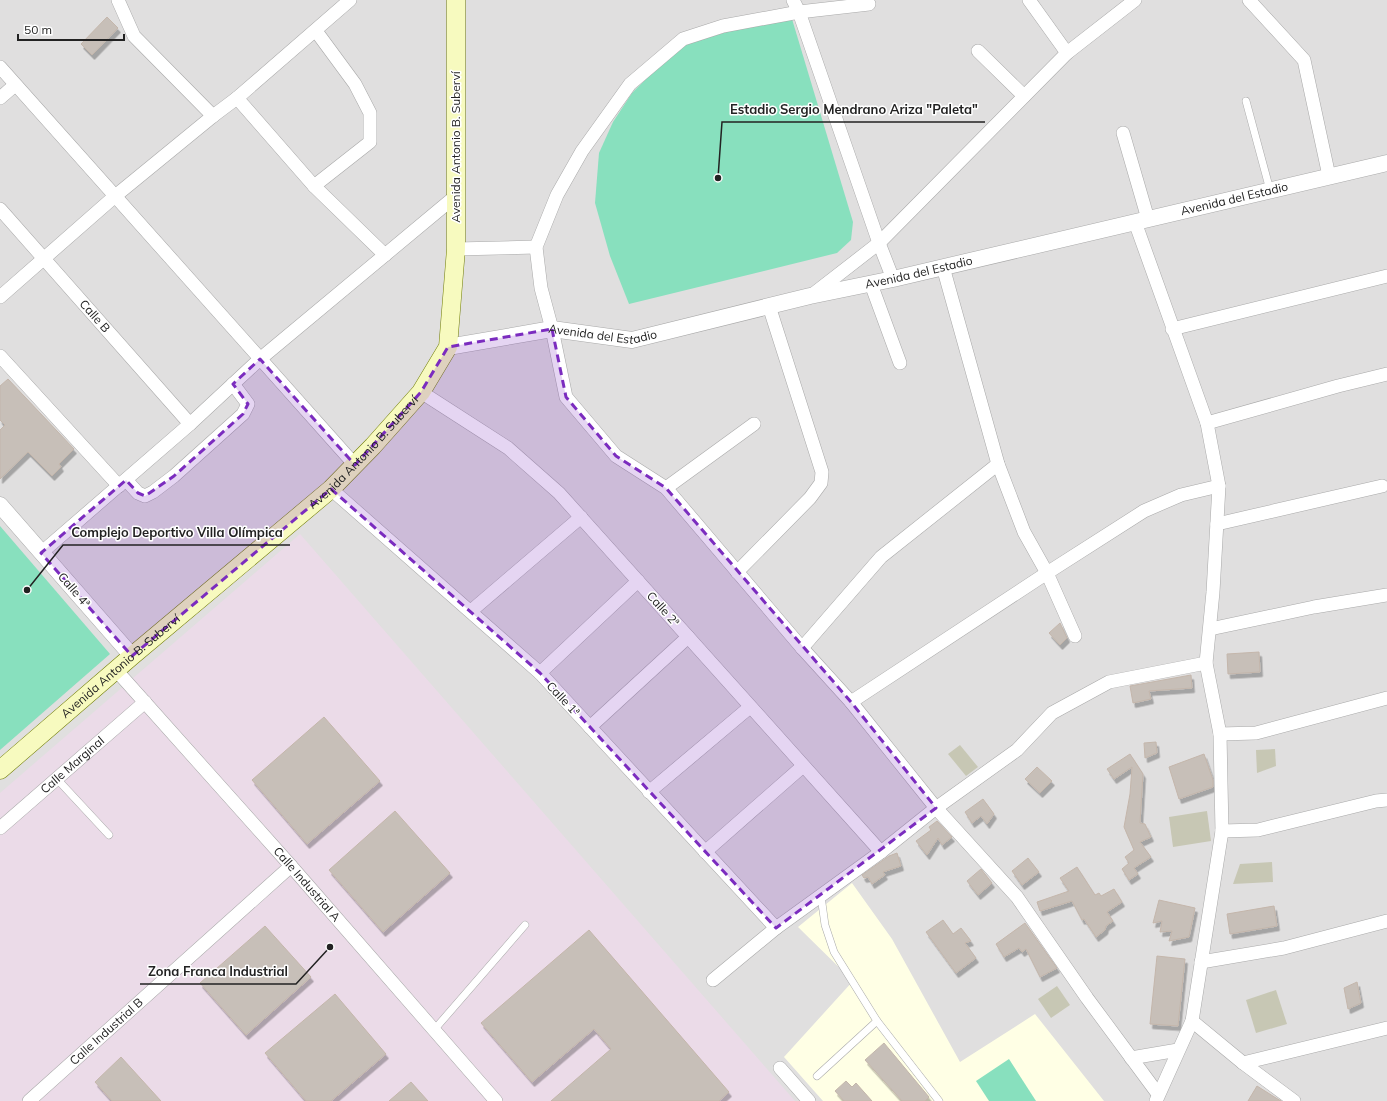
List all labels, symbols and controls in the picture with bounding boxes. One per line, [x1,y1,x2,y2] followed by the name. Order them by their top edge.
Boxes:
[18,16,124,42] scale bar
[24,22,52,37] text: 50 m
[448,70,463,223] street label: Avenida Antonio B. Suberví
[722,97,985,122] callout: Estadio Sergio Mendrano Ariza "Paleta"
[730,101,978,117] text: Estadio Sergio Mendrano Ariza "Paleta"
[1179,178,1289,218] street label: Avenida del Estadio
[864,253,974,292] street label: Avenida del Estadio
[77,296,114,335] street label: Calle B
[548,321,659,347] street label: Avenida del Estadio
[305,392,422,512] street label: Avenida Antonio B. Suberví
[63,520,290,545] callout: Complejo Deportivo Villa Olímpica
[71,524,283,540] text: Complejo Deportivo Villa Olímpica
[55,569,94,610] street label: Calle 4ª
[644,588,683,629] street label: Calle 2ª
[58,610,184,721] street label: Avenida Antonio B. Suberví
[544,678,583,719] street label: Calle 1ª
[37,733,107,796] street label: Calle Marginal
[271,844,344,925] street label: Calle Industrial A
[140,959,296,984] callout: Zona Franca Industrial
[148,963,288,979] text: Zona Franca Industrial
[66,994,146,1068] street label: Calle Industrial B

